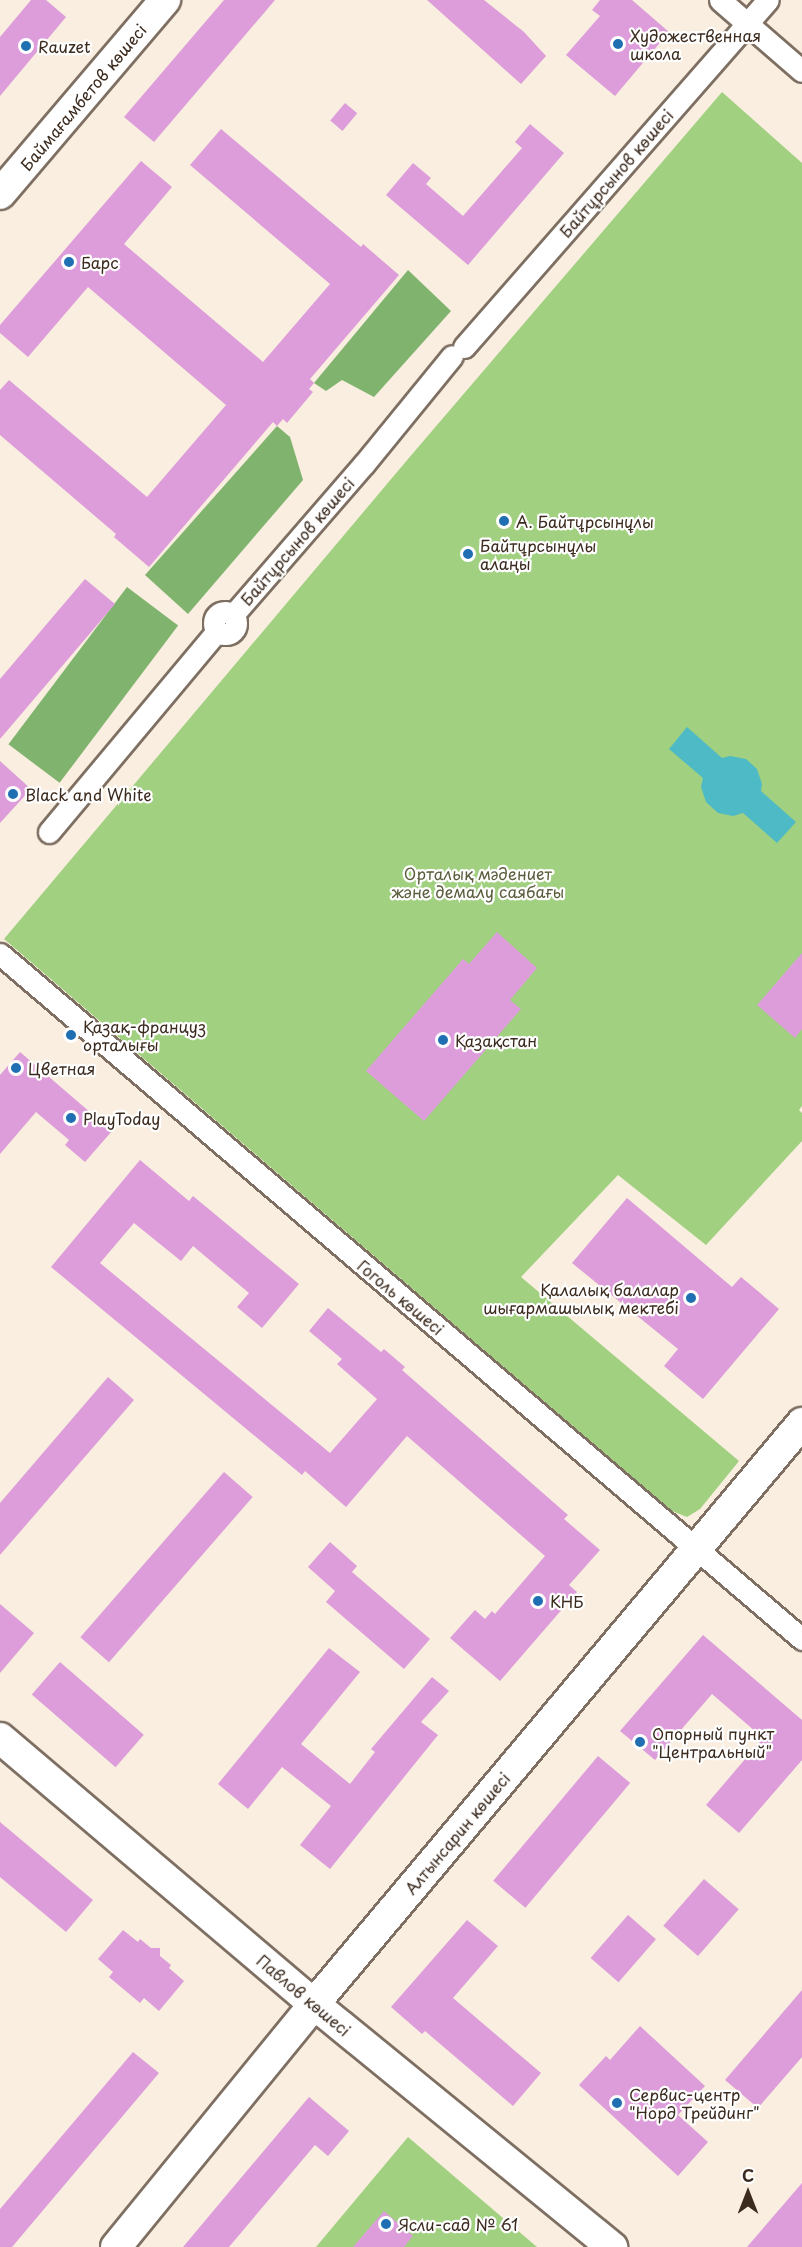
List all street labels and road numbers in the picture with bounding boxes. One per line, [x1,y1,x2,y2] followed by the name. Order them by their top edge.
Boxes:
[16,20,150,174] street label: Баймағамбетов көшесі
[555,105,677,241] street label: Байтұрсынов көшесі
[236,473,358,609] street label: Байтұрсынов көшесі
[354,1255,448,1339] street label: Гоголь көшесі
[400,1768,514,1898] street label: Алтынсарин көшесі
[253,1950,355,2040] street label: Павлов көшесі

